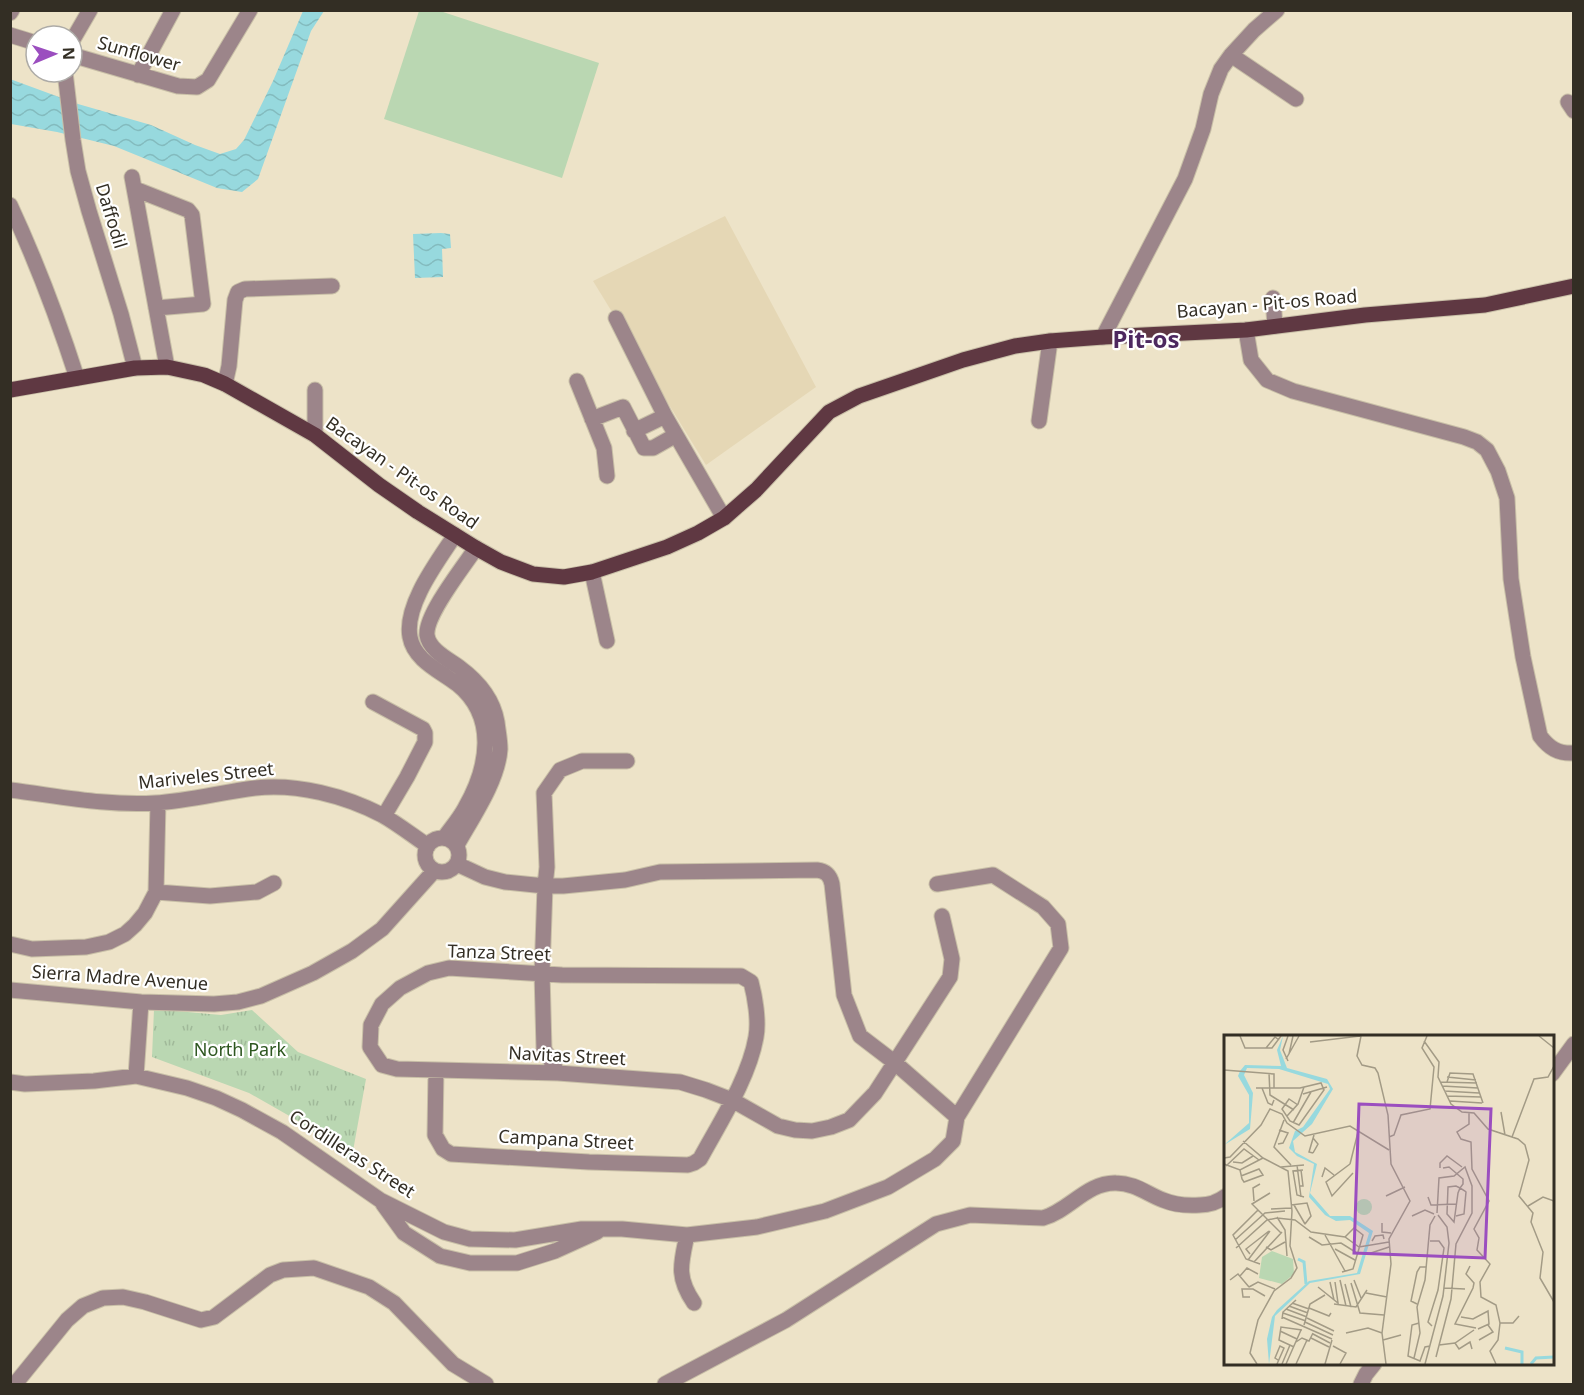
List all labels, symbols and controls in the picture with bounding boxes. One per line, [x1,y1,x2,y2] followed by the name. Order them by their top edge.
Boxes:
[24,24,84,84] north arrow
[95,30,184,76] street label: Sunflower
[58,47,80,60] text: N
[91,180,133,251] street label: Daffodil
[1176,283,1358,323] street label: Bacayan - Pit-os Road
[1112,322,1180,355] district label: Pit-os
[321,410,484,534] street label: Bacayan - Pit-os Road
[137,756,275,794] street label: Mariveles Street
[447,938,552,966] street label: Tanza Street
[31,959,209,995] street label: Sierra Madre Avenue
[1224,1035,1554,1365] inset map
[194,1037,287,1061] park label: North Park
[508,1040,627,1070] street label: Navitas Street
[285,1104,420,1203] street label: Cordilleras Street
[498,1123,635,1155] street label: Campana Street

